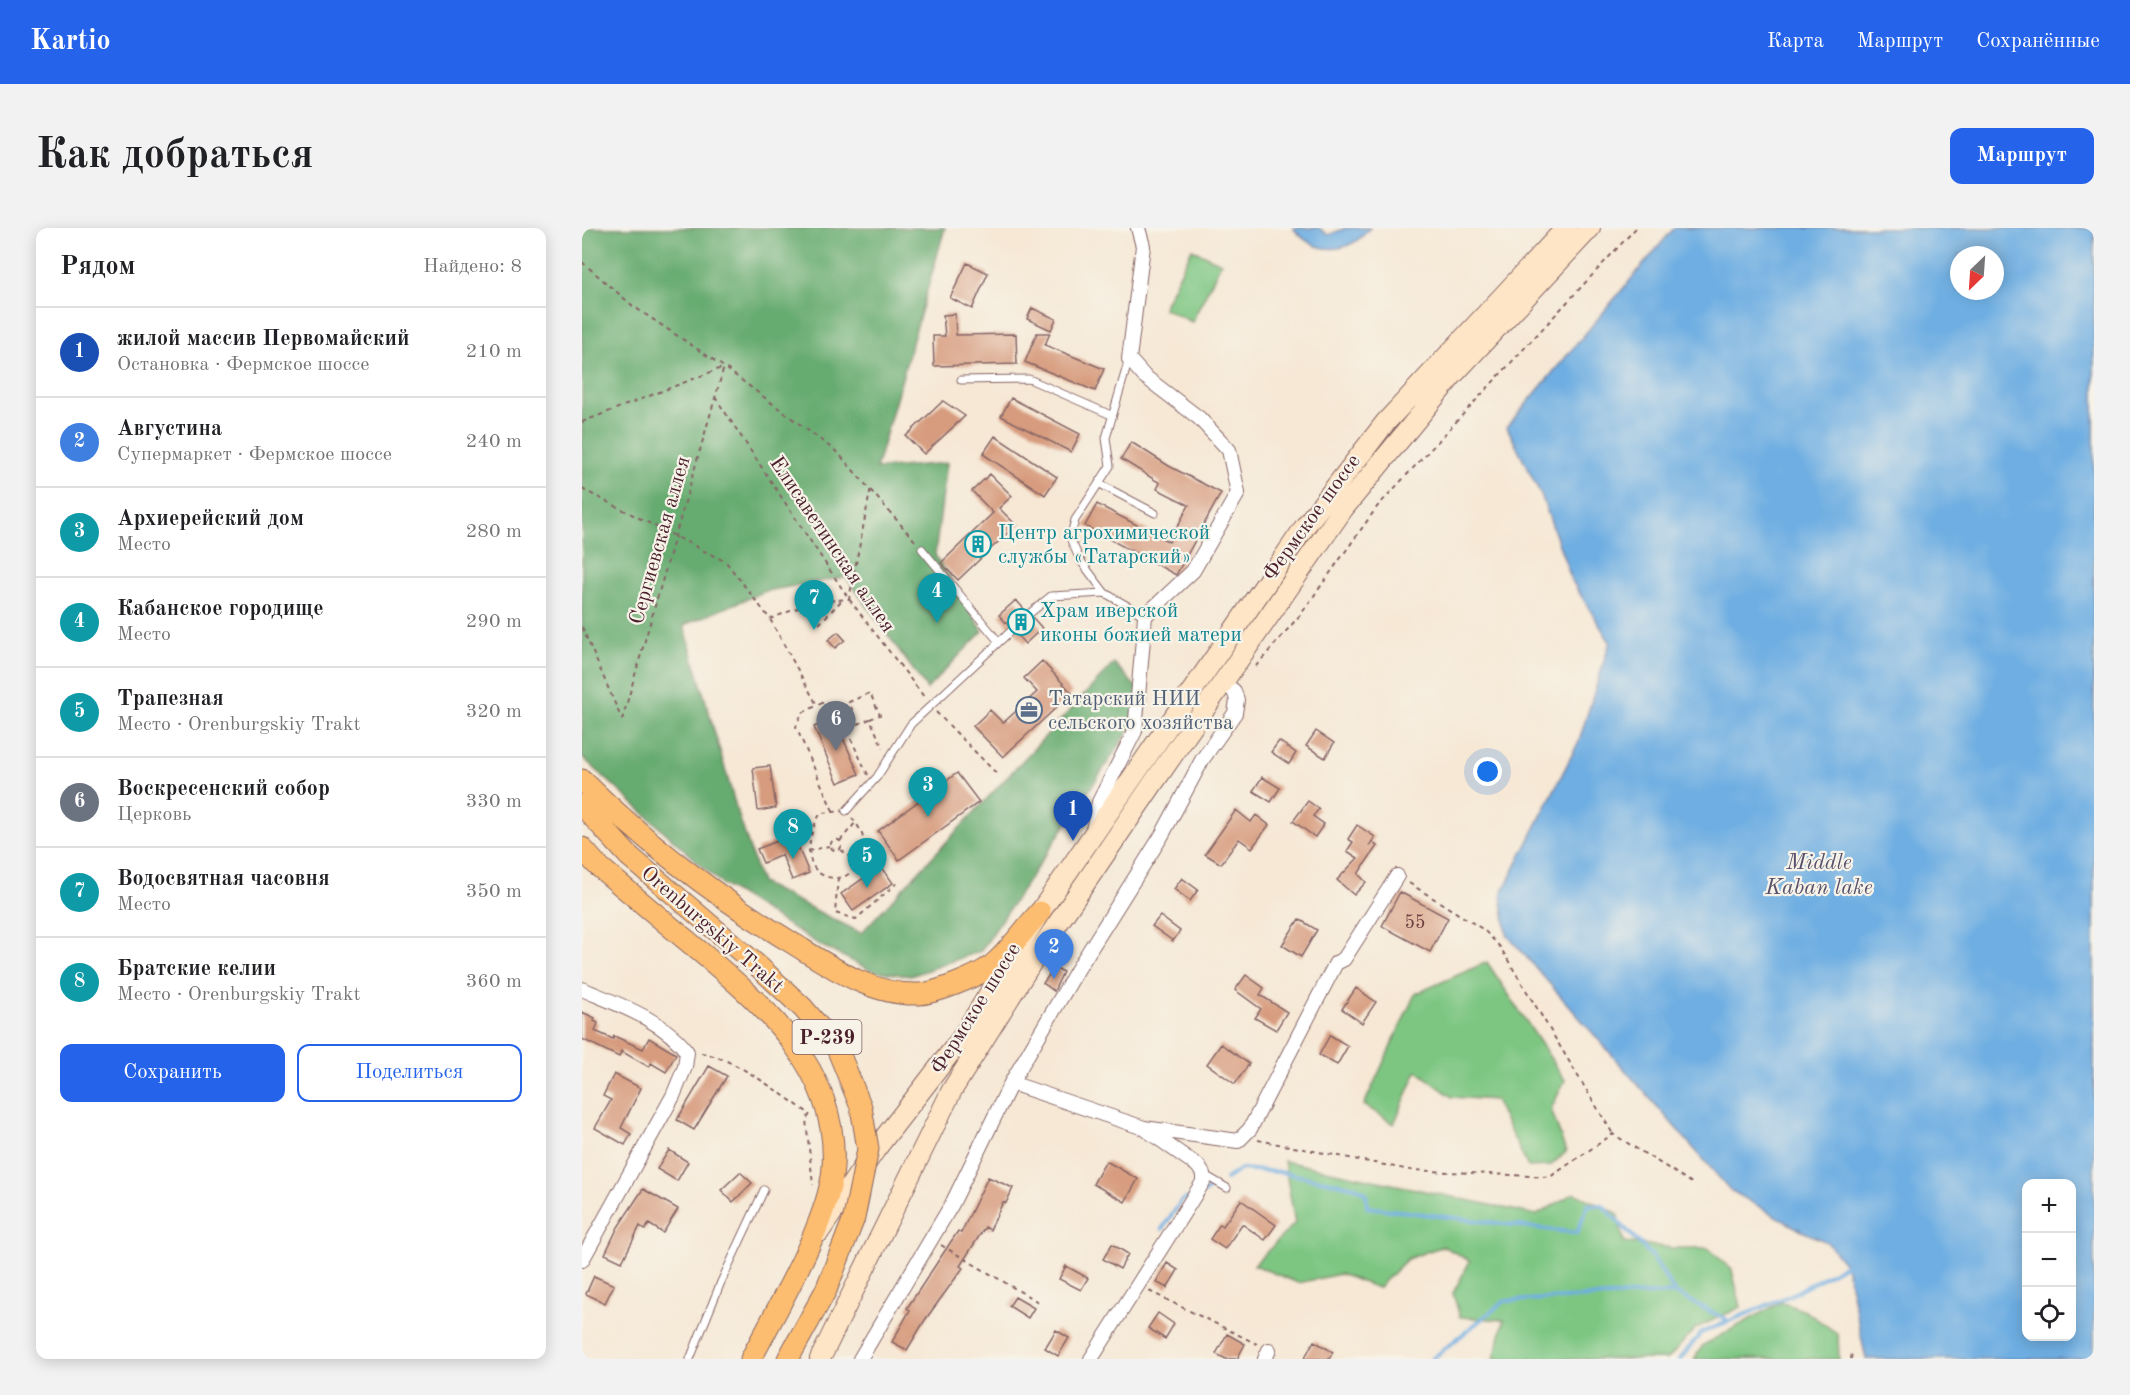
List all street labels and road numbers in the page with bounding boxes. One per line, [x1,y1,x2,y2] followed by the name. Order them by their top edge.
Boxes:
[1260,451,1365,585] street label: Фермское шоссе
[765,453,898,637] street label: Елисаветинская аллея
[626,454,695,627] street label: Сергиевская аллея
[637,863,787,997] street label: Orenburgskiy Trakt
[928,939,1025,1078] street label: Фермское шоссе
[792,1020,862,1054] road number: Р-239

